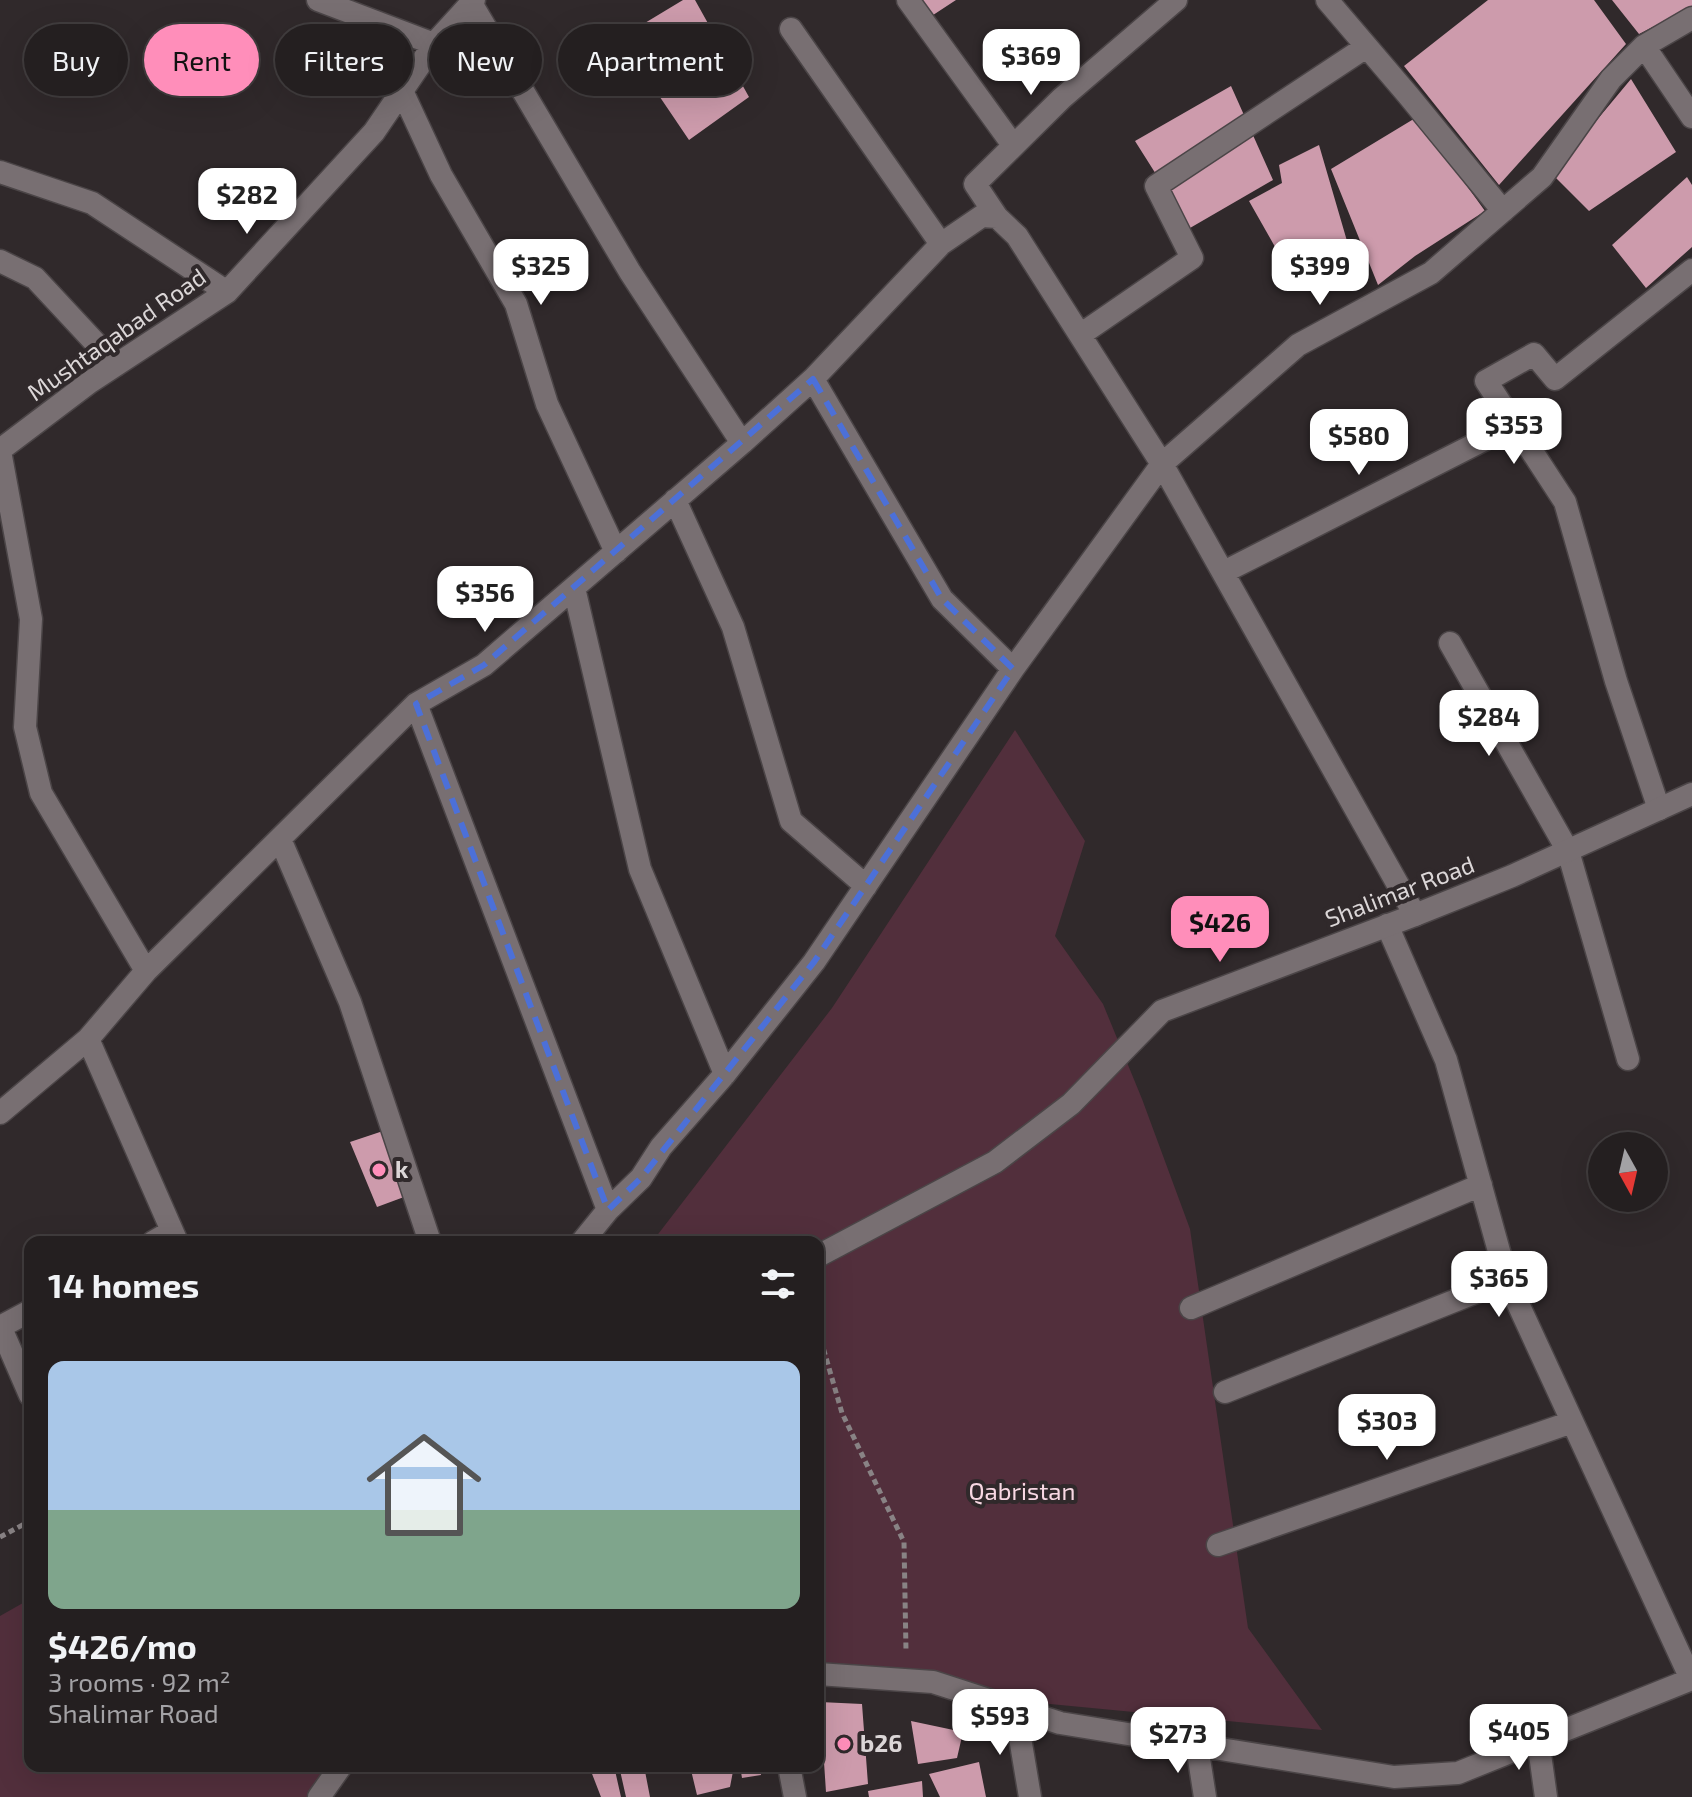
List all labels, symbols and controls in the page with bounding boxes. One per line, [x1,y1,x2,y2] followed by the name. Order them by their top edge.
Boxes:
[24,24,128,96] chip: Buy
[144,24,259,96] chip: Rent
[275,24,413,96] chip: Filters
[429,24,542,96] chip: New
[558,24,752,96] chip: Apartment
[984,29,1078,97] pin: $369
[1001,39,1061,70] text: $369
[200,168,294,236] pin: $282
[216,178,278,209] text: $282
[494,239,588,307] pin: $325
[1273,239,1367,307] pin: $399
[511,249,571,280] text: $325
[1290,249,1350,280] text: $399
[21,261,211,406] street label: Mushtaqabad Road
[1467,398,1561,466] pin: $353
[1485,408,1543,439] text: $353
[1312,409,1406,477] pin: $580
[1328,419,1390,450] text: $580
[438,566,532,634] pin: $356
[455,576,515,607] text: $356
[1442,690,1536,758] pin: $284
[1458,700,1520,731] text: $284
[1321,849,1478,932] street label: Shalimar Road
[1173,896,1267,964] pin: $426
[1189,906,1251,937] text: $426
[1588,1132,1668,1212] north arrow
[1588,1132,1668,1212] map controls
[395,1154,409,1183] place label: k
[370,1161,388,1179] marker: k
[1452,1251,1546,1319] pin: $365
[1469,1261,1529,1292] text: $365
[756,1262,800,1306] icon: filters
[48,1264,199,1305] text: 14 homes
[1340,1394,1434,1462] pin: $303
[1357,1404,1417,1435] text: $303
[352,1413,496,1557] icon: home
[969,1476,1075,1505] park label: Qabristan
[48,1625,197,1666] text: $426/mo
[48,1666,230,1697] text: 3 rooms · 92 m²
[953,1689,1047,1757] pin: $593
[48,1697,219,1728] text: Shalimar Road
[970,1699,1030,1730] text: $593
[1472,1704,1566,1772] pin: $405
[1131,1707,1225,1775] pin: $273
[1488,1714,1550,1745] text: $405
[1149,1717,1207,1748] text: $273
[860,1728,902,1757] place label: b26
[835,1735,853,1753] marker: b26

